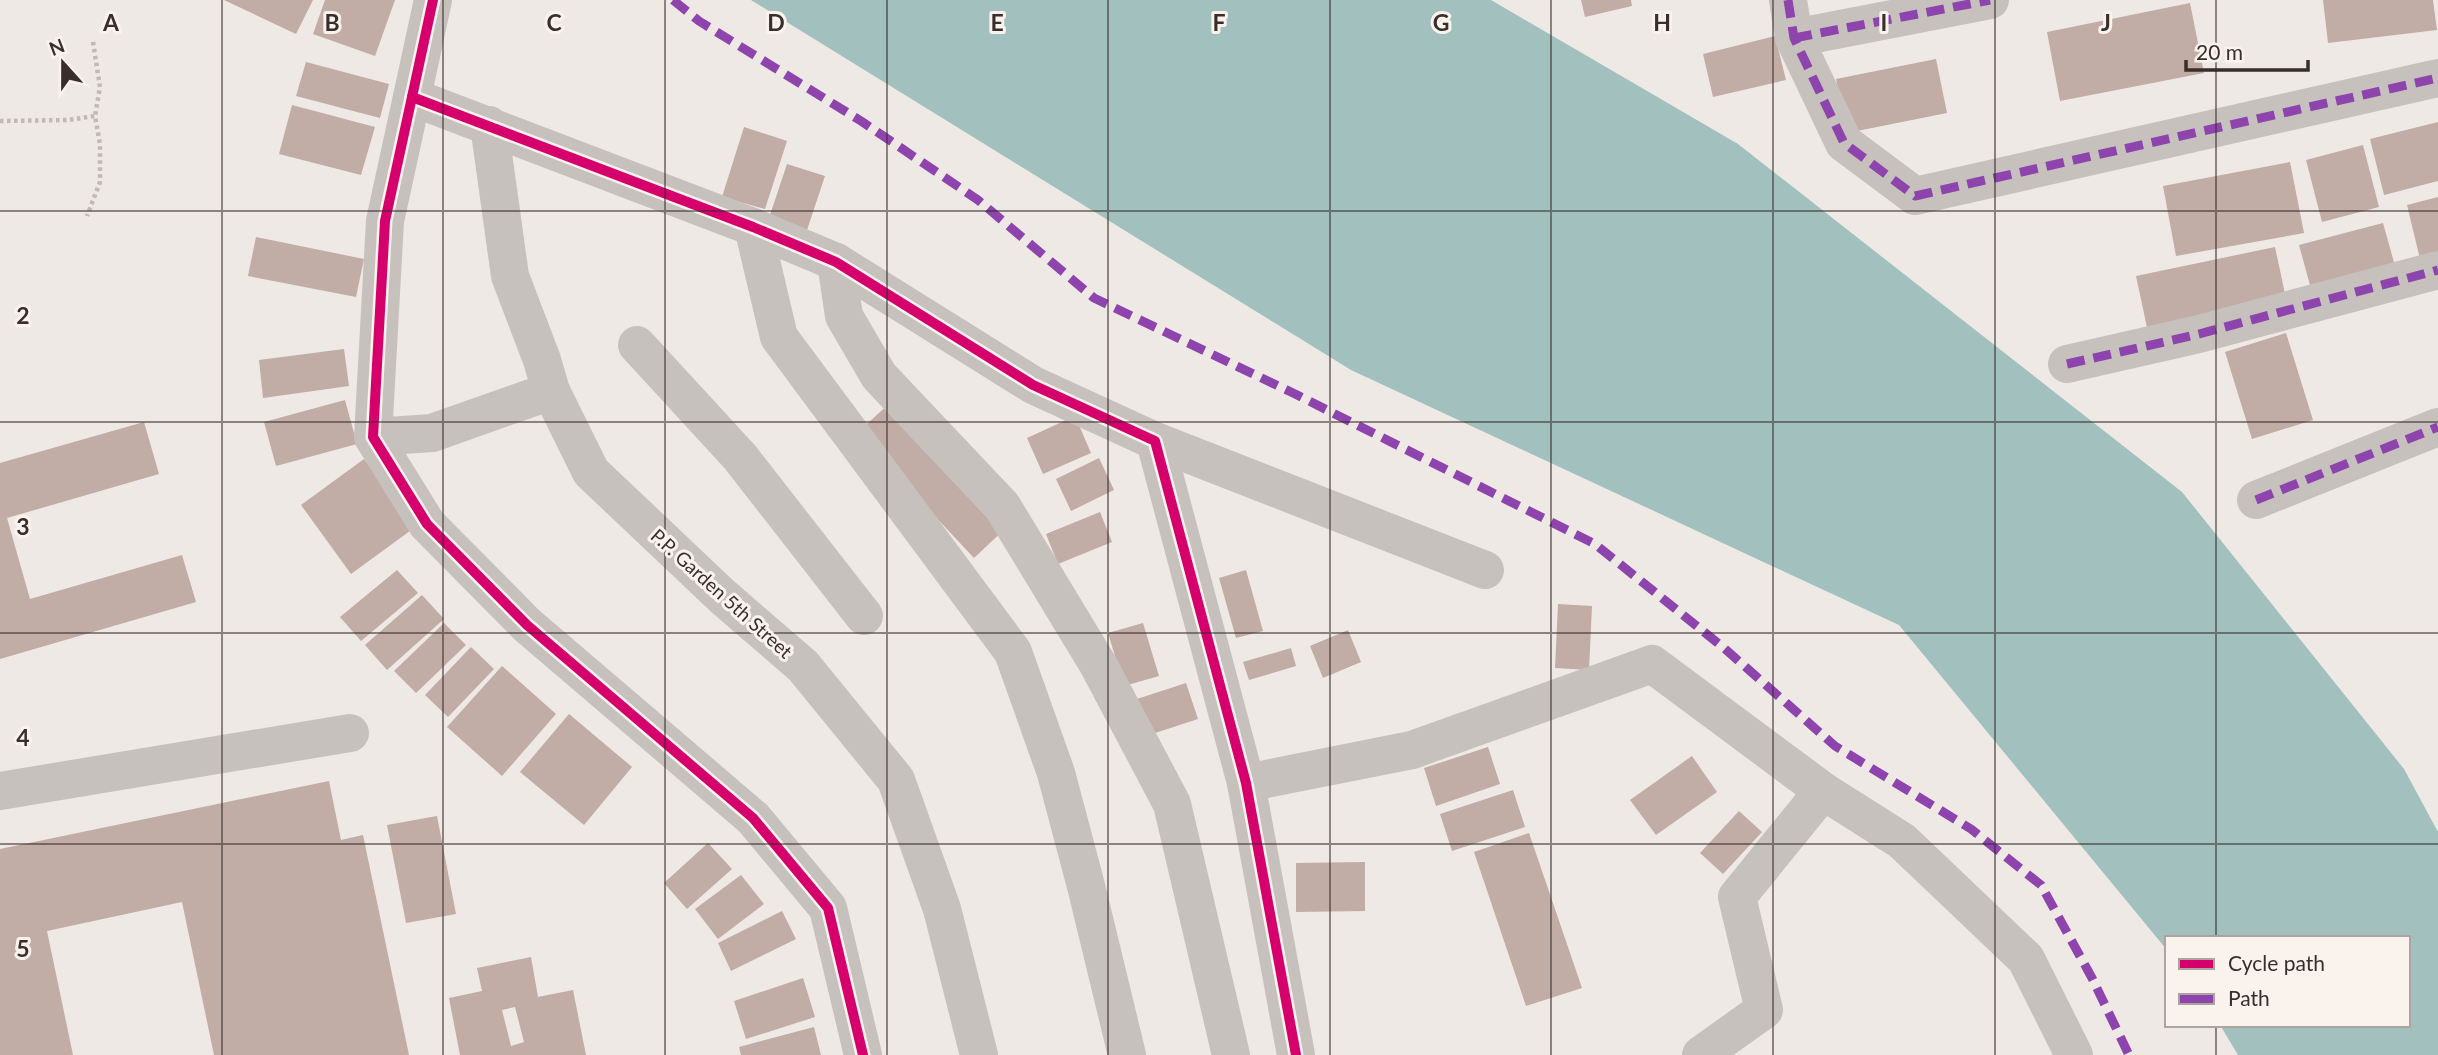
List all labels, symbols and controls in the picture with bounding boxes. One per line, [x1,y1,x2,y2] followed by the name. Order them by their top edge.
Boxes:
[102,8,120,36] text: A
[324,8,340,36] text: B
[546,8,562,36] text: C
[767,8,785,36] text: D
[990,8,1004,36] text: E
[1212,8,1226,36] text: F
[1433,8,1449,36] text: G
[1653,8,1671,36] text: H
[1881,8,1887,36] text: I
[2101,8,2111,36] text: J
[28,28,98,98] north arrow
[2186,28,2308,72] scale bar
[46,33,68,60] text: N
[2196,39,2243,64] text: 20 m
[16,301,30,329] text: 2
[16,512,30,540] text: 3
[647,524,797,663] street label: P.P. Garden 5th Street
[16,723,30,751] text: 4
[16,934,30,962] text: 5
[2165,936,2410,1027] legend
[2228,950,2325,975] text: Cycle path
[2228,985,2270,1010] text: Path

